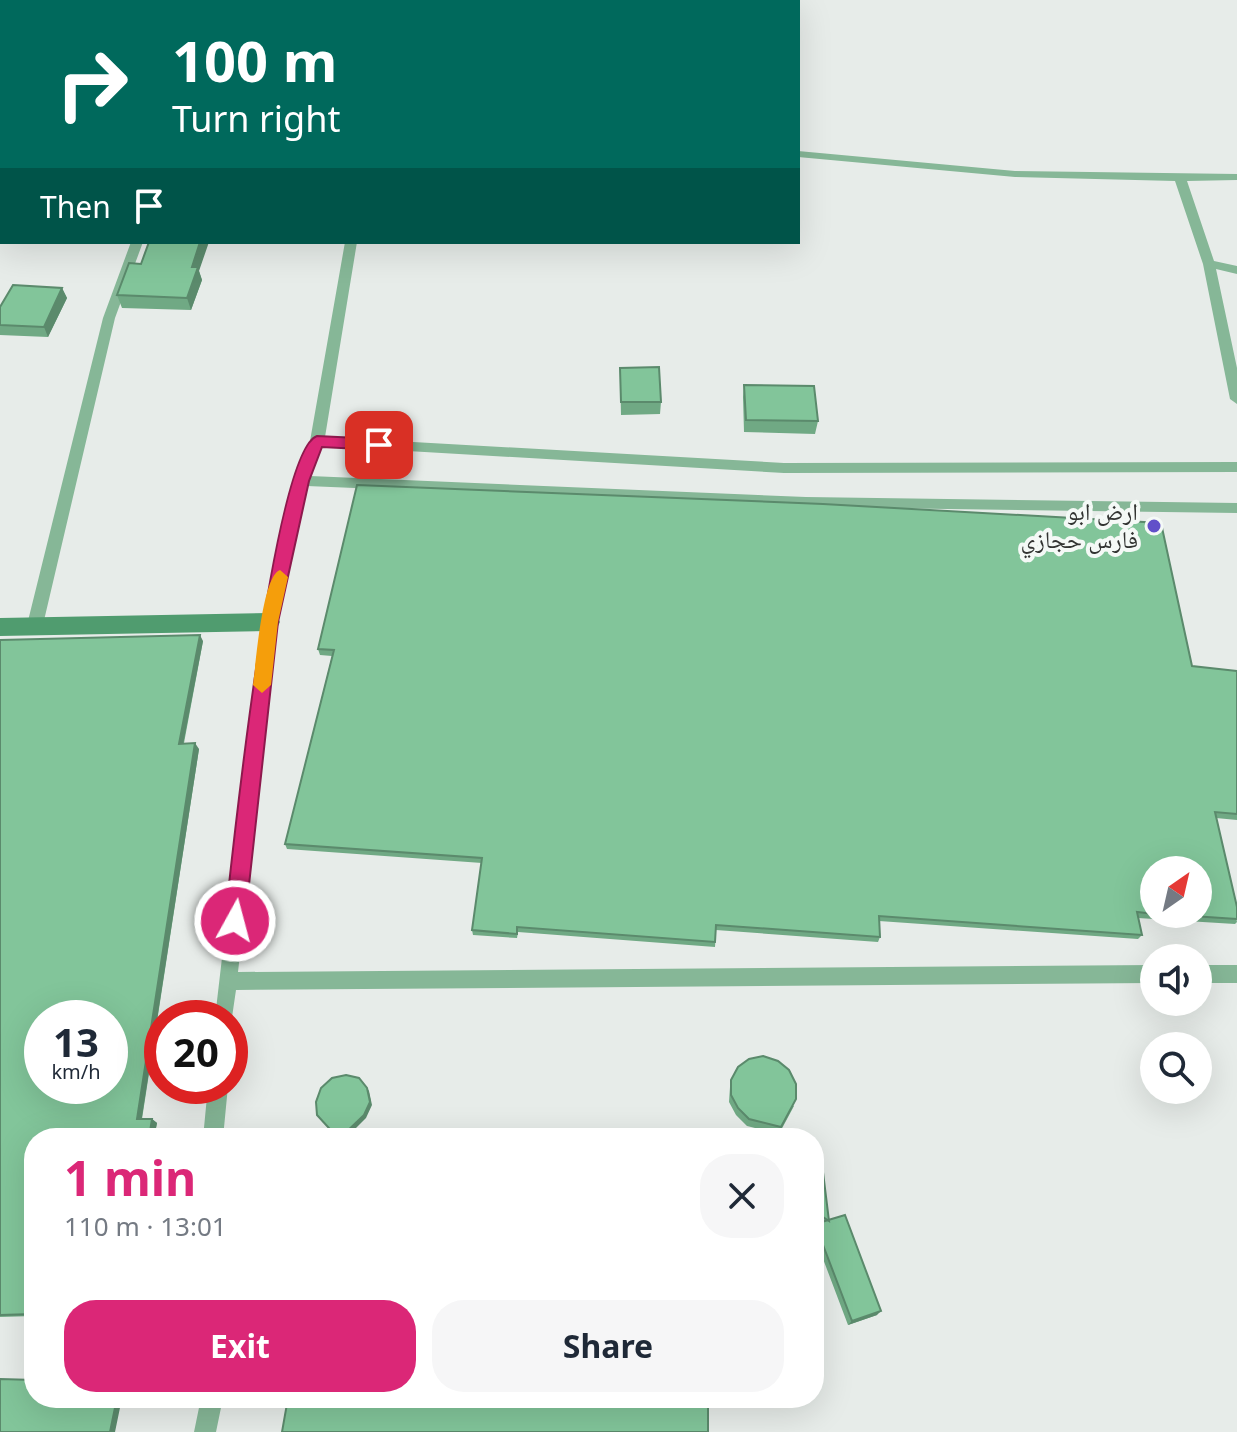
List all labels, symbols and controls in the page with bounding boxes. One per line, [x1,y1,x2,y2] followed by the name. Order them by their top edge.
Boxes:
[172,22,337,98] text: 100 m
[40,32,144,136] icon: right
[172,94,340,143] text: Turn right
[127,184,171,228] icon: arrive
[40,186,111,227] text: Then
[345,411,413,479] pin
[357,423,401,467] icon: arrive
[1021,494,1138,559] place label: ارض ابو فارس حجازي
[1145,517,1163,535] marker: ارض ابو فارس حجازي
[1140,856,1212,928] north arrow
[1140,856,1212,1104] map controls
[193,879,277,963] position arrow
[1140,944,1212,1016] button: sound
[144,1000,248,1104] speed limit sign: 20
[53,1014,99,1069] text: 13
[1140,1032,1212,1104] button: search
[51,1058,101,1085] text: km/h
[64,1145,196,1210] text: 1 min
[700,1154,784,1238] button: close
[64,1208,227,1244] text: 110 m · 13:01
[64,1300,416,1392] button: Exit
[432,1300,784,1392] button: Share

